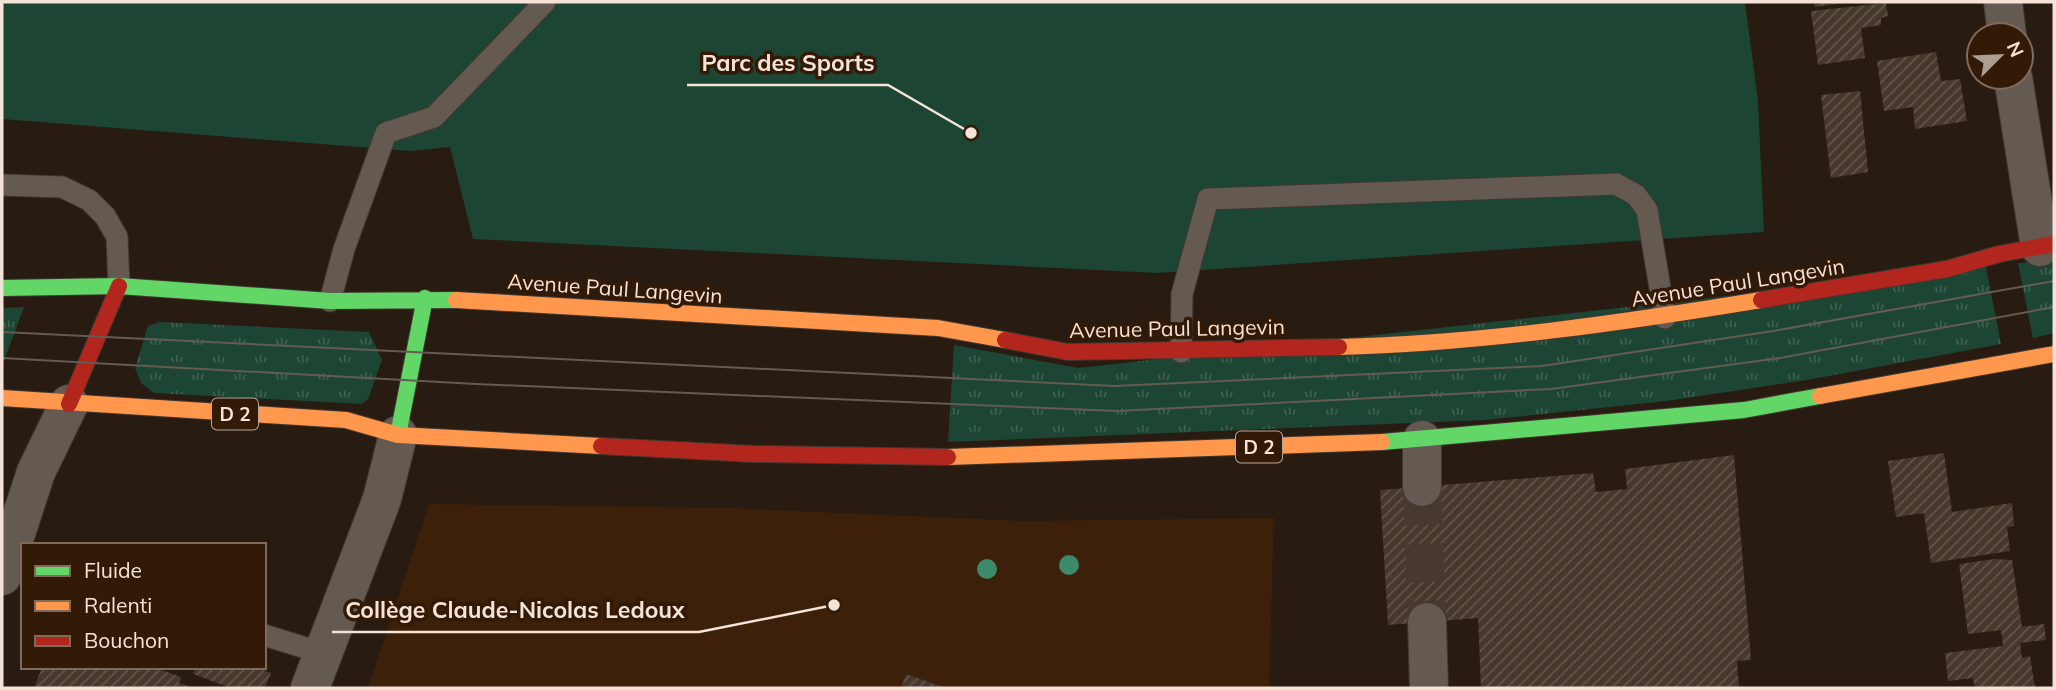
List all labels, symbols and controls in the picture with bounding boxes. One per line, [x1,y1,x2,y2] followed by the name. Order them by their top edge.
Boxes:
[1965,21,2035,91] north arrow
[2002,38,2029,61] text: N
[687,41,888,85] callout: Parc des Sports
[701,48,875,77] text: Parc des Sports
[1629,252,1846,312] street label: Avenue Paul Langevin
[507,268,724,308] street label: Avenue Paul Langevin
[1069,313,1285,343] street label: Avenue Paul Langevin
[212,398,258,430] road number: D 2
[1236,432,1282,462] road number: D 2
[21,543,266,669] legend
[84,557,142,583] text: Fluide
[332,588,699,632] callout: Collège Claude-Nicolas Ledoux
[84,592,152,618] text: Ralenti
[345,595,685,624] text: Collège Claude-Nicolas Ledoux
[84,627,169,653] text: Bouchon

